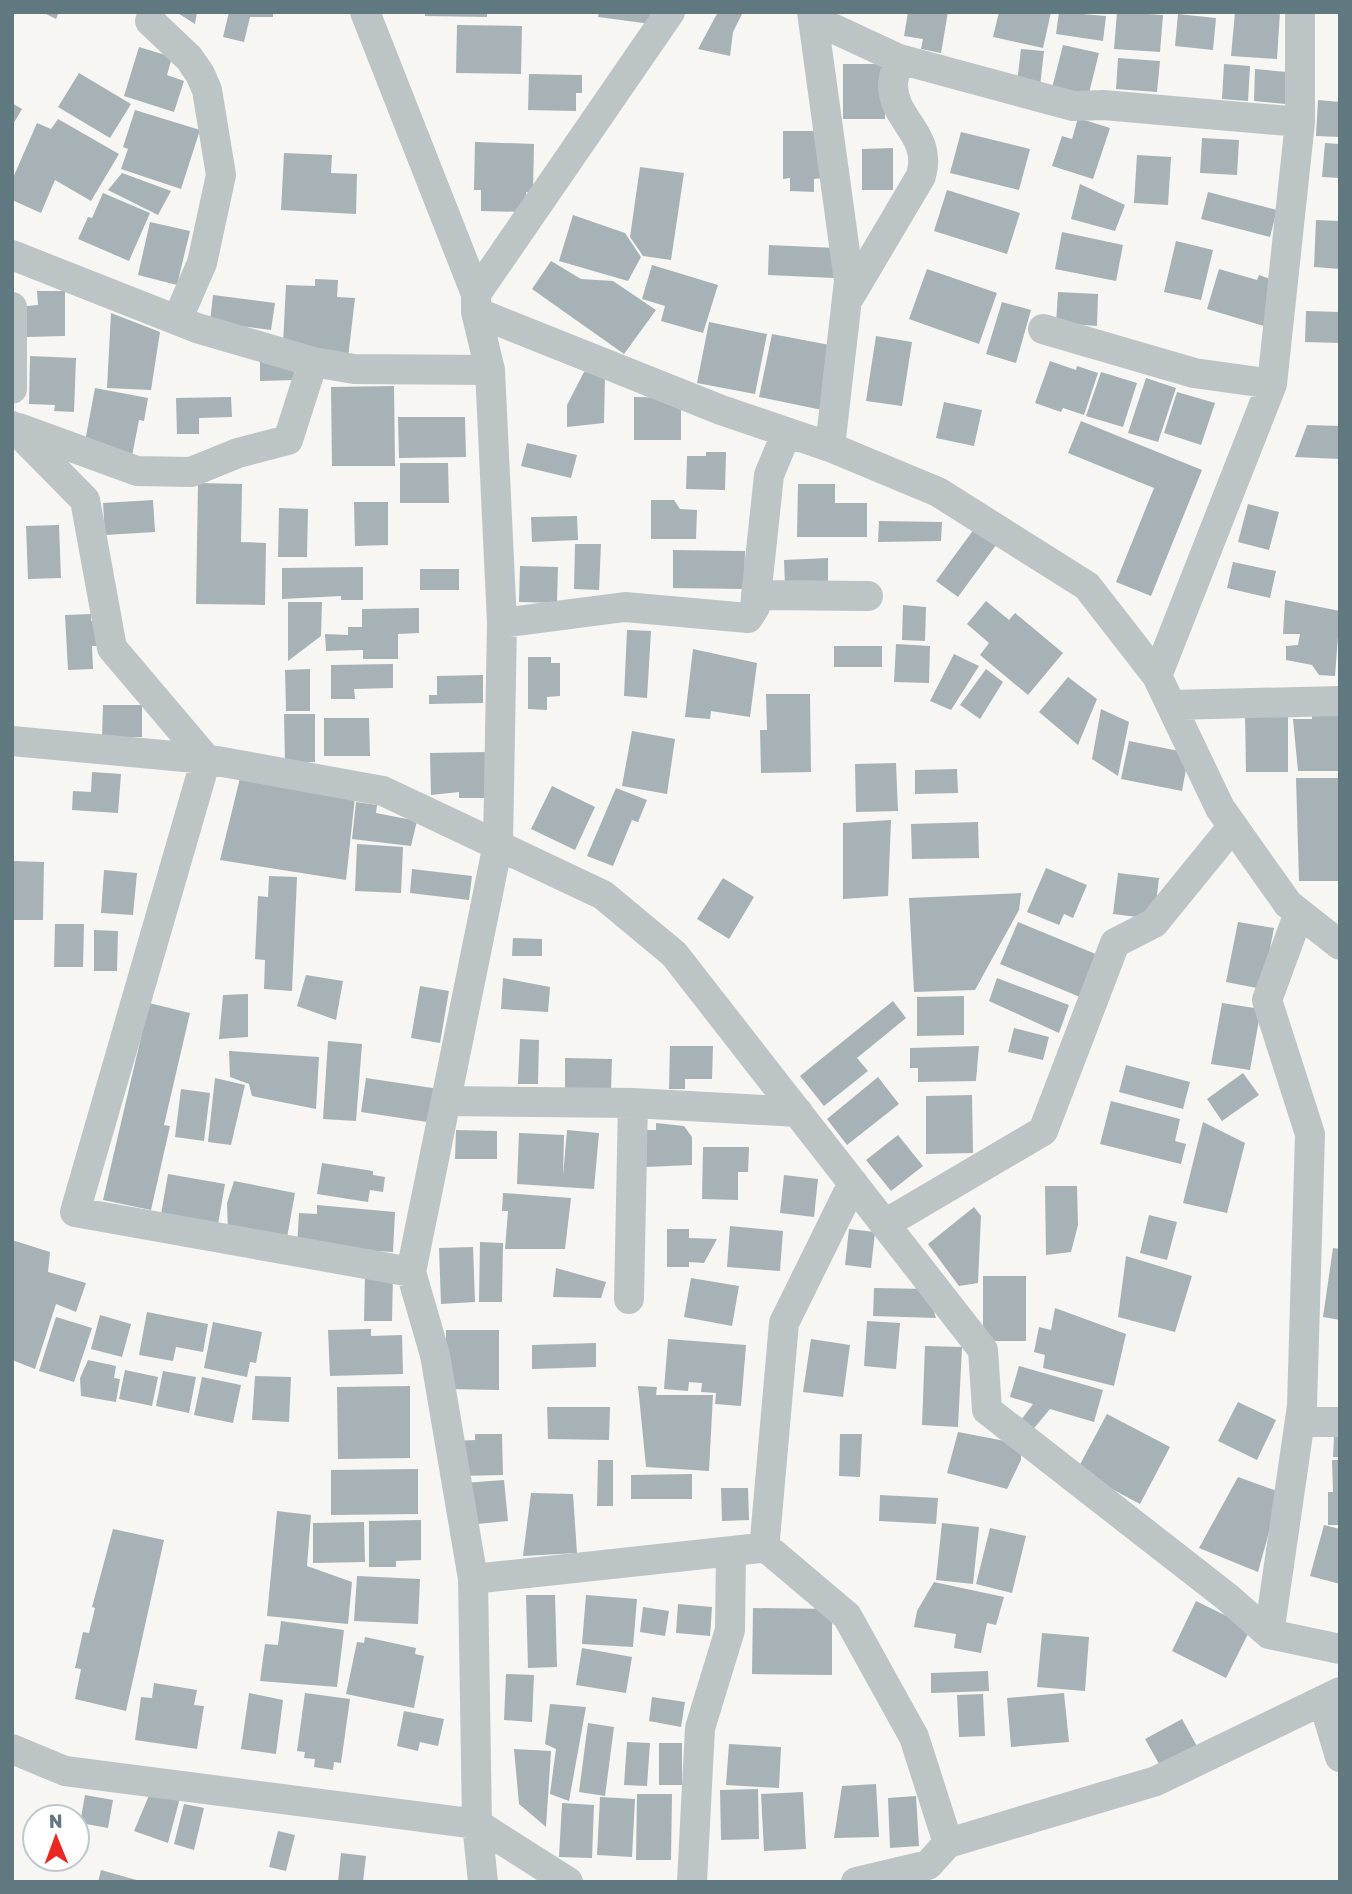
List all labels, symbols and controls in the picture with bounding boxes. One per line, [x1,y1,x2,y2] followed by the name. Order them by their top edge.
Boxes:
[21,1803,91,1873] north arrow
[49,1810,63,1833] text: N

